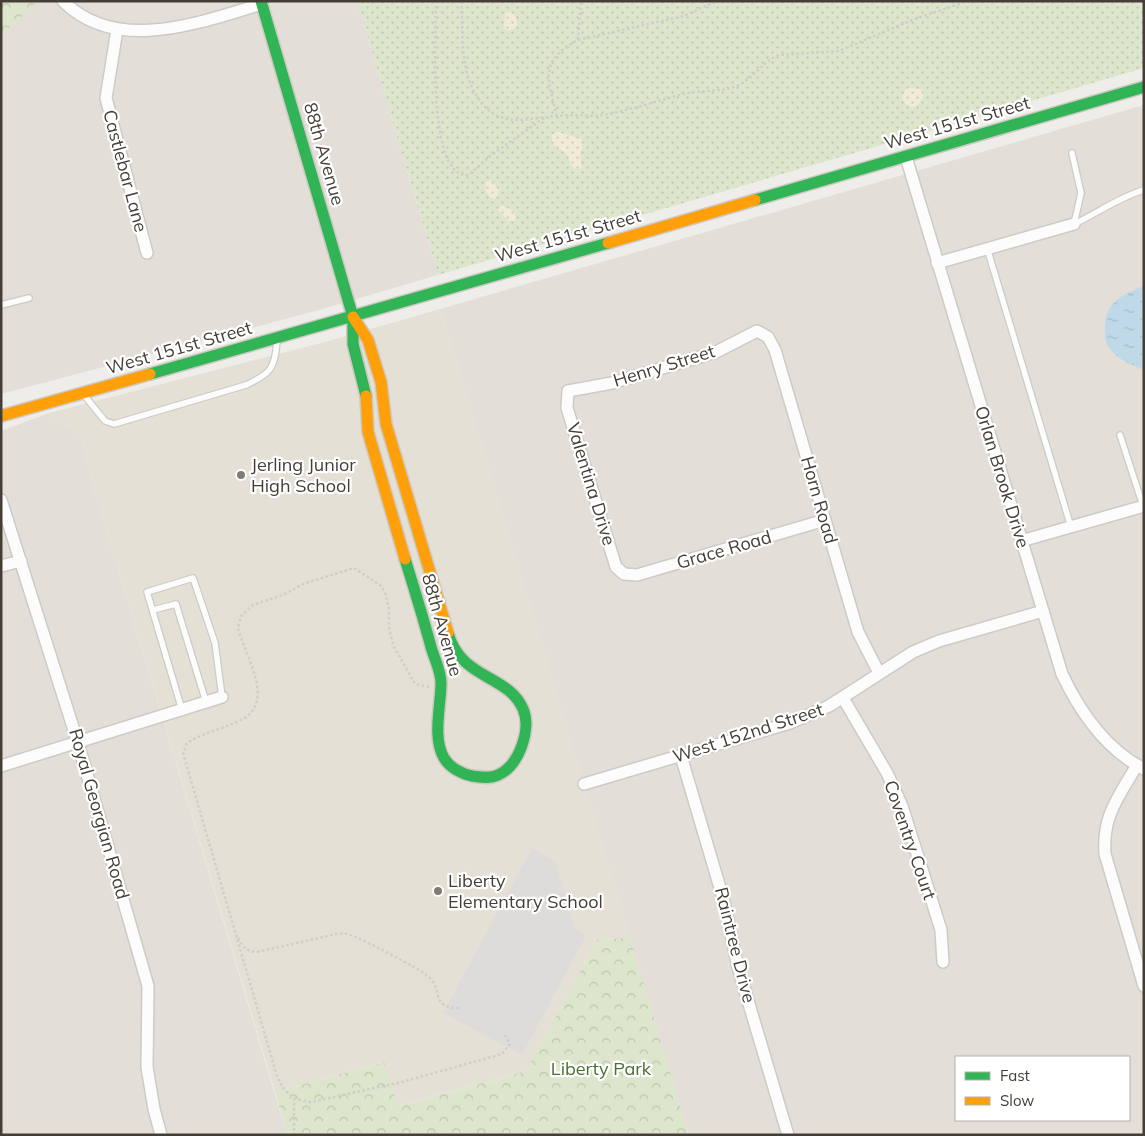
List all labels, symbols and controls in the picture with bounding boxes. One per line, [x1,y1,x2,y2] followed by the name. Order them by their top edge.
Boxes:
[881,91,1032,154] street label: West 151st Street
[299,100,350,208] street label: 88th Avenue
[98,107,153,235] street label: Castlebar Lane
[492,204,643,267] street label: West 151st Street
[103,316,254,379] street label: West 151st Street
[610,339,718,392] street label: Henry Street
[970,403,1035,551] street label: Orlan Brook Drive
[562,420,621,548] street label: Valentina Drive
[251,453,356,497] place label: Jerling Junior High School
[796,453,843,546] street label: Horn Road
[235,469,247,481] marker: Jerling Junior High School
[674,525,774,574] street label: Grace Road
[417,571,468,679] street label: 88th Avenue
[670,697,826,768] street label: West 152nd Street
[64,726,135,902] street label: Royal Georgian Road
[879,777,942,903] street label: Coventry Court
[448,869,603,913] place label: Liberty Elementary School
[432,885,444,897] marker: Liberty Elementary School
[710,885,761,1005] street label: Raintree Drive
[955,1056,1130,1121] legend
[551,1057,652,1080] park label: Liberty Park
[1000,1066,1030,1085] text: Fast
[1000,1091,1034,1110] text: Slow

